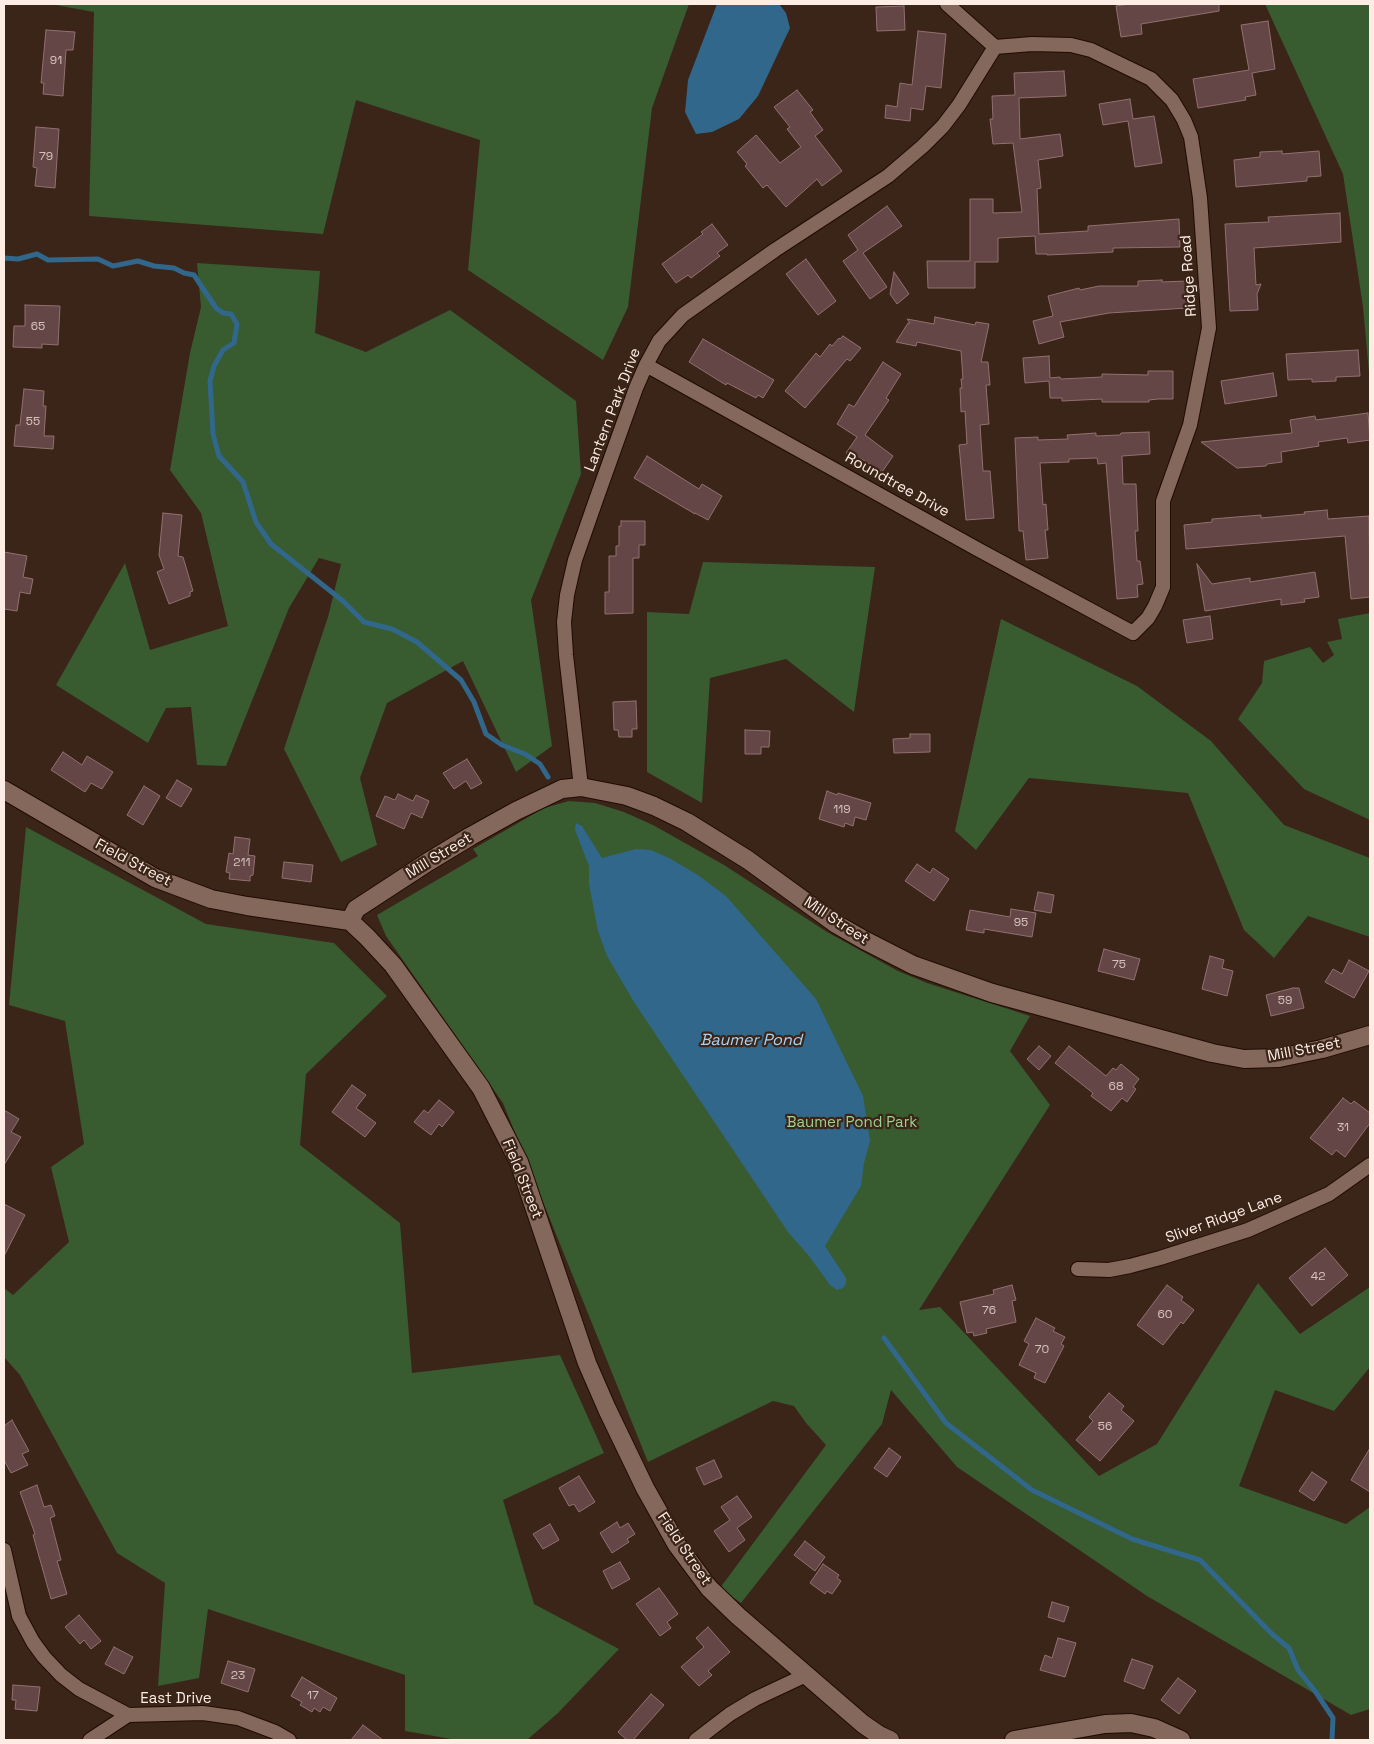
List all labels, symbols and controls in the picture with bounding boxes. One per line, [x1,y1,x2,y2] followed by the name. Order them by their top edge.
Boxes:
[50,54,62,68] house number: 91
[39,150,53,164] house number: 79
[1177,234,1201,318] street label: Ridge Road
[31,320,45,334] house number: 65
[581,346,645,474] street label: Lantern Park Drive
[26,415,40,429] house number: 55
[842,449,952,521] street label: Roundtree Drive
[833,803,851,817] house number: 119
[403,829,475,883] street label: Mill Street
[92,835,174,891] street label: Field Street
[233,856,251,870] house number: 211
[800,893,872,949] street label: Mill Street
[1014,916,1028,930] house number: 95
[1112,958,1126,972] house number: 75
[1278,994,1292,1008] house number: 59
[700,1031,802,1051] water label: Baumer Pond
[1266,1034,1342,1066] street label: Mill Street
[1109,1080,1123,1094] house number: 68
[787,1114,917,1132] park label: Baumer Pond Park
[1337,1121,1349,1135] house number: 31
[498,1137,546,1221] street label: Field Street
[1163,1189,1285,1247] street label: Sliver Ridge Lane
[1311,1270,1325,1284] house number: 42
[982,1304,996,1318] house number: 76
[1157,1308,1173,1322] house number: 60
[1035,1343,1049,1357] house number: 70
[1098,1420,1112,1434] house number: 56
[653,1509,715,1589] street label: Field Street
[231,1669,245,1683] house number: 23
[307,1689,319,1703] house number: 17
[140,1690,212,1708] street label: East Drive

